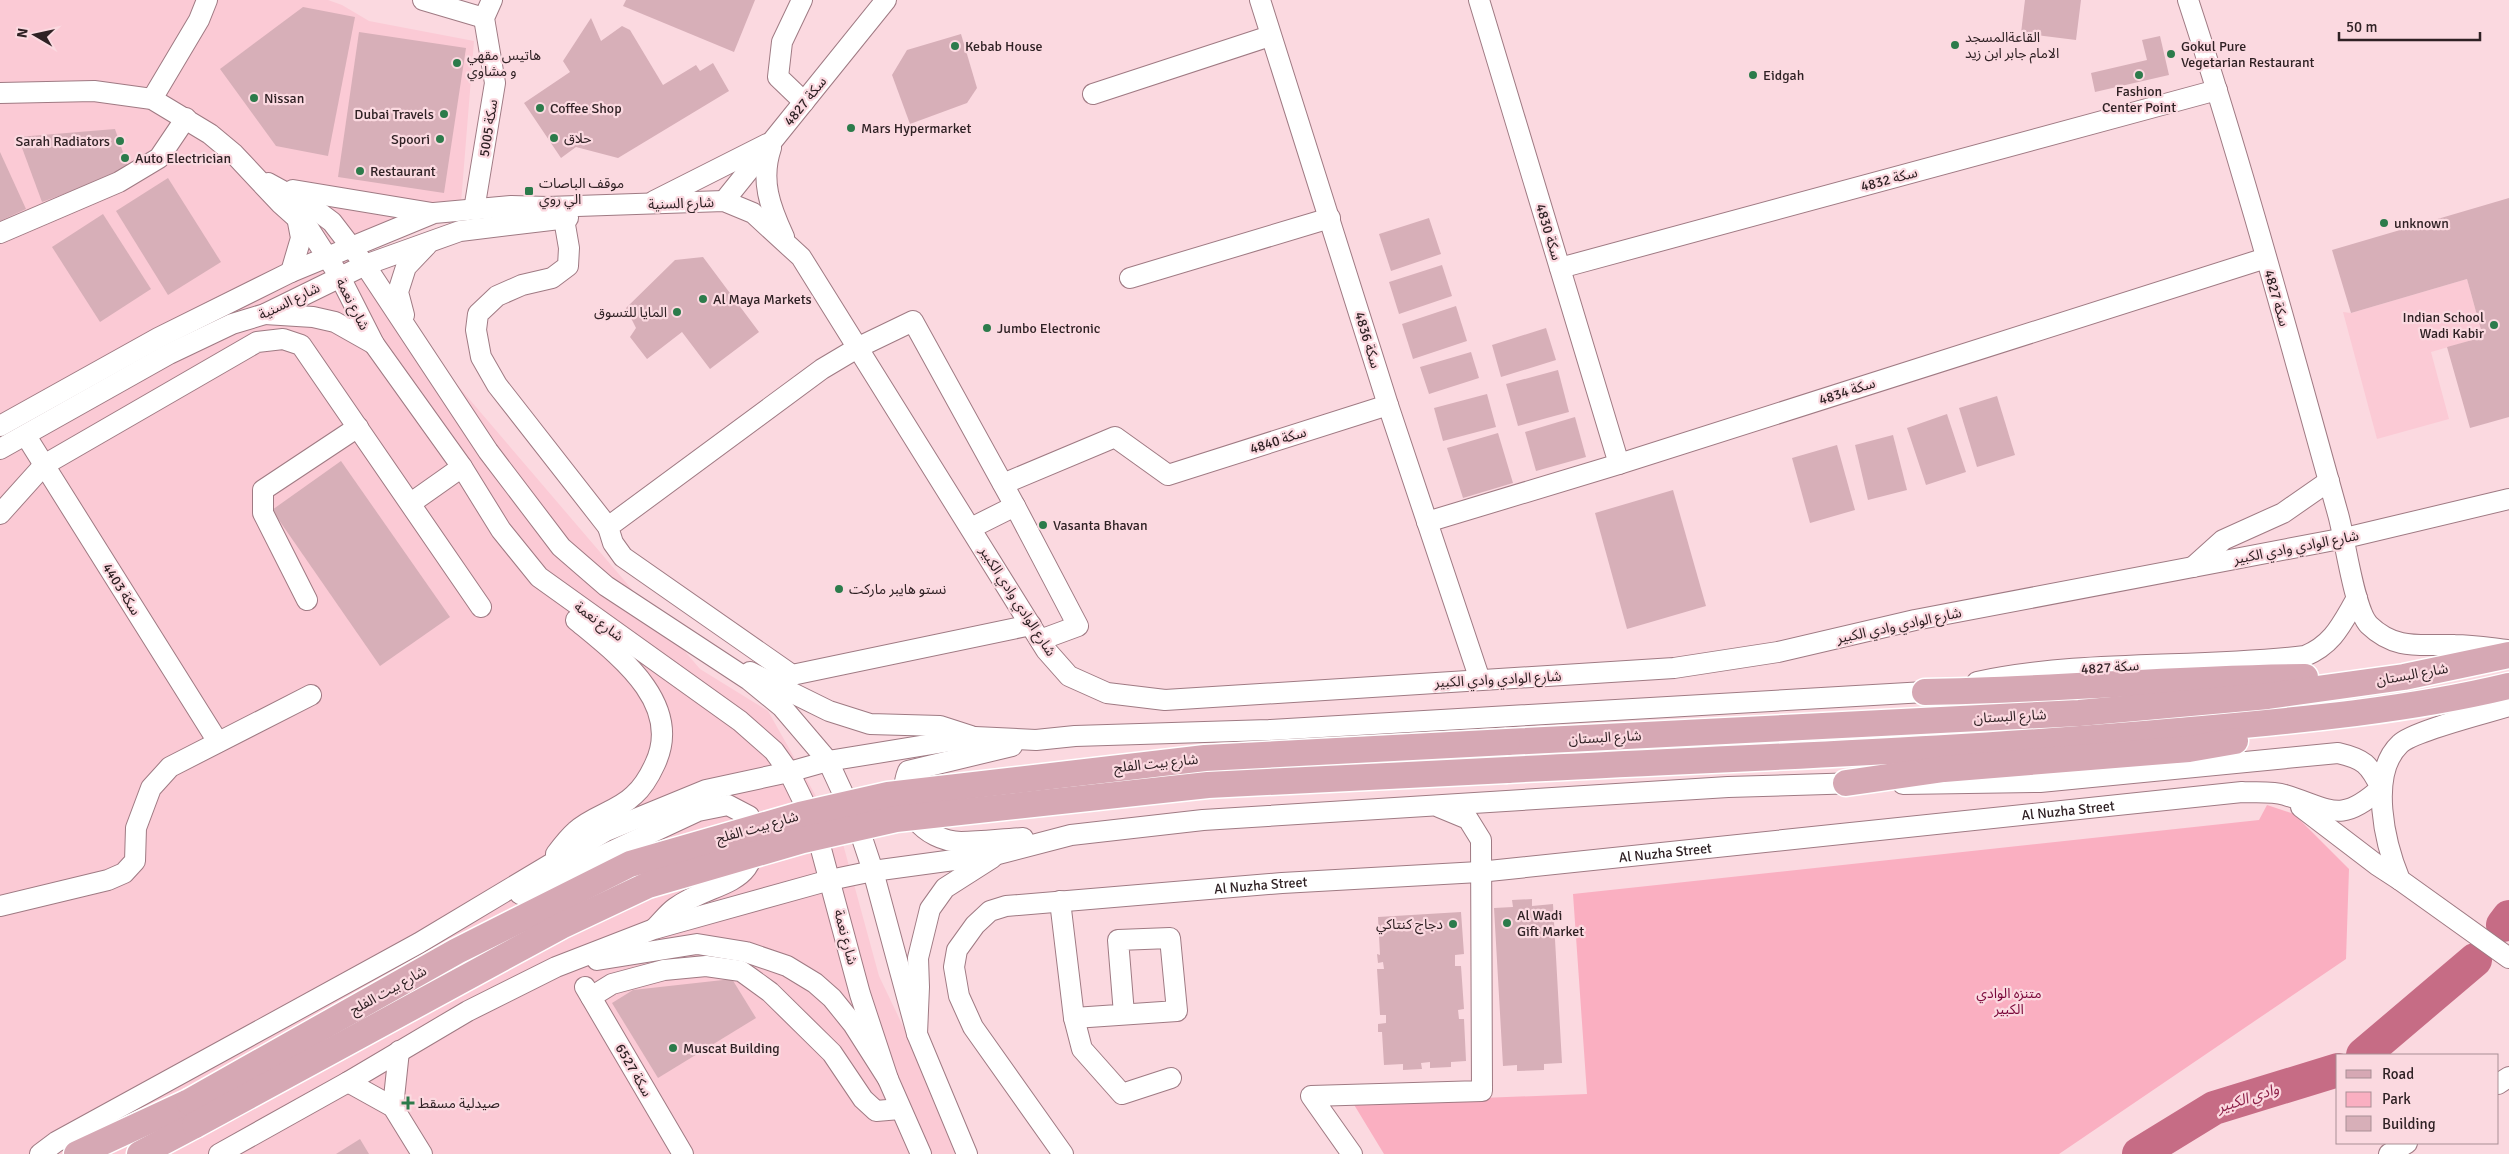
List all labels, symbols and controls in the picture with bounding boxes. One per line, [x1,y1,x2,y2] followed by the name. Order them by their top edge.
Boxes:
[10,10,60,60] north arrow
[2339,10,2480,42] scale bar
[2346,18,2377,36] text: 50 m
[13,27,32,39] text: N
[1965,29,2059,64] place label: القاعةالمسجد الامام جابر ابن زيد
[965,38,1043,55] place label: Kebab House
[2181,38,2315,71] place label: Gokul Pure Vegetarian Restaurant
[1949,39,1961,51] marker: القاعةالمسجد الامام جابر ابن زيد
[949,40,961,52] marker: Kebab House
[467,47,541,82] place label: هاتيس مقهي و مشاوي
[2165,48,2177,60] marker: Gokul Pure Vegetarian Restaurant
[451,57,463,69] marker: هاتيس مقهي و مشاوي
[1763,67,1804,84] place label: Eidgah
[1747,69,1759,81] marker: Eidgah
[2133,69,2145,81] marker: Fashion Center Point
[780,73,830,129] street label: سكة 4827
[2102,83,2176,116] place label: Fashion Center Point
[264,90,304,107] place label: Nissan
[248,92,260,104] marker: Nissan
[476,98,501,158] street label: سكة 5005
[550,100,622,117] place label: Coffee Shop
[534,102,546,114] marker: Coffee Shop
[354,106,434,123] place label: Dubai Travels
[438,108,450,120] marker: Dubai Travels
[861,120,971,137] place label: Mars Hypermarket
[845,122,857,134] marker: Mars Hypermarket
[564,130,591,147] place label: حلاق
[391,131,430,148] place label: Spoori
[548,132,560,144] marker: حلاق
[15,133,110,150] place label: Sarah Radiators
[434,133,446,145] marker: Spoori
[114,135,126,147] marker: Sarah Radiators
[135,150,231,167] place label: Auto Electrician
[119,152,131,164] marker: Auto Electrician
[370,163,436,180] place label: Restaurant
[1859,164,1919,195] street label: سكة 4832
[354,165,366,177] marker: Restaurant
[539,175,624,210] place label: موقف الباصات الي روي
[523,185,535,197] marker: موقف الباصات الي روي
[648,194,714,215] street label: شارع السنية
[1532,202,1565,262] street label: سكة 4830
[2394,215,2449,232] place label: unknown
[2378,217,2390,229] marker: unknown
[2260,268,2293,328] street label: سكة 4827
[330,275,373,334] street label: شارع نعمة
[256,279,324,325] street label: شارع السنية
[713,291,812,308] place label: Al Maya Markets
[697,293,709,305] marker: Al Maya Markets
[594,304,667,321] place label: المايا للتسوق
[671,306,683,318] marker: المايا للتسوق
[2403,309,2485,342] place label: Indian School Wadi Kabir
[1351,310,1384,370] street label: سكة 4836
[2488,319,2500,331] marker: Indian School Wadi Kabir
[997,320,1101,337] place label: Jumbo Electronic
[981,322,993,334] marker: Jumbo Electronic
[1817,374,1877,409] street label: سكة 4834
[1248,423,1308,458] street label: سكة 4840
[1053,517,1148,534] place label: Vasanta Bhavan
[1037,519,1049,531] marker: Vasanta Bhavan
[2231,527,2361,570] street label: شارع الوادي وادي الكبير
[973,542,1059,661] street label: شارع الوادي وادي الكبير
[99,560,144,618] street label: سكة 4403
[849,581,947,598] place label: نستو هايبر ماركت
[833,583,845,595] marker: نستو هايبر ماركت
[570,598,627,646] street label: شارع نعمة
[1834,604,1964,649] street label: شارع الوادي وادي الكبير
[2080,657,2140,678] street label: سكة 4827
[2375,660,2450,691] street label: شارع البستان
[1433,668,1562,694] street label: شارع الوادي وادي الكبير
[1973,706,2047,729] street label: شارع البستان
[1568,727,1642,750] street label: شارع البستان
[1113,751,1199,778] street label: شارع بيت الفلج
[2021,797,2116,824] street label: Al Nuzha Street
[714,808,801,849] street label: شارع بيت الفلج
[1618,840,1713,866] street label: Al Nuzha Street
[1213,874,1308,898] street label: Al Nuzha Street
[1517,907,1584,940] place label: Al Wadi Gift Market
[828,908,861,967] street label: شارع نعمة
[1376,916,1443,935] place label: دجاج كنتاكي
[1501,917,1513,929] marker: Al Wadi Gift Market
[1447,918,1459,930] marker: دجاج كنتاكي
[347,962,430,1020] street label: شارع بيت الفلج
[1976,985,2042,1018] park label: متنزه الوادي الكبير
[683,1040,780,1057] place label: Muscat Building
[612,1041,655,1100] street label: سكة 6527
[667,1042,679,1054] marker: Muscat Building
[2336,1054,2499,1144] legend
[2382,1065,2414,1083] text: Road
[2214,1079,2282,1119] water label: وادي الكبير
[2382,1090,2411,1108] text: Park
[418,1095,500,1112] place label: صيدلية مسقط
[402,1097,414,1109] marker: صيدلية مسقط
[2382,1115,2436,1133] text: Building

